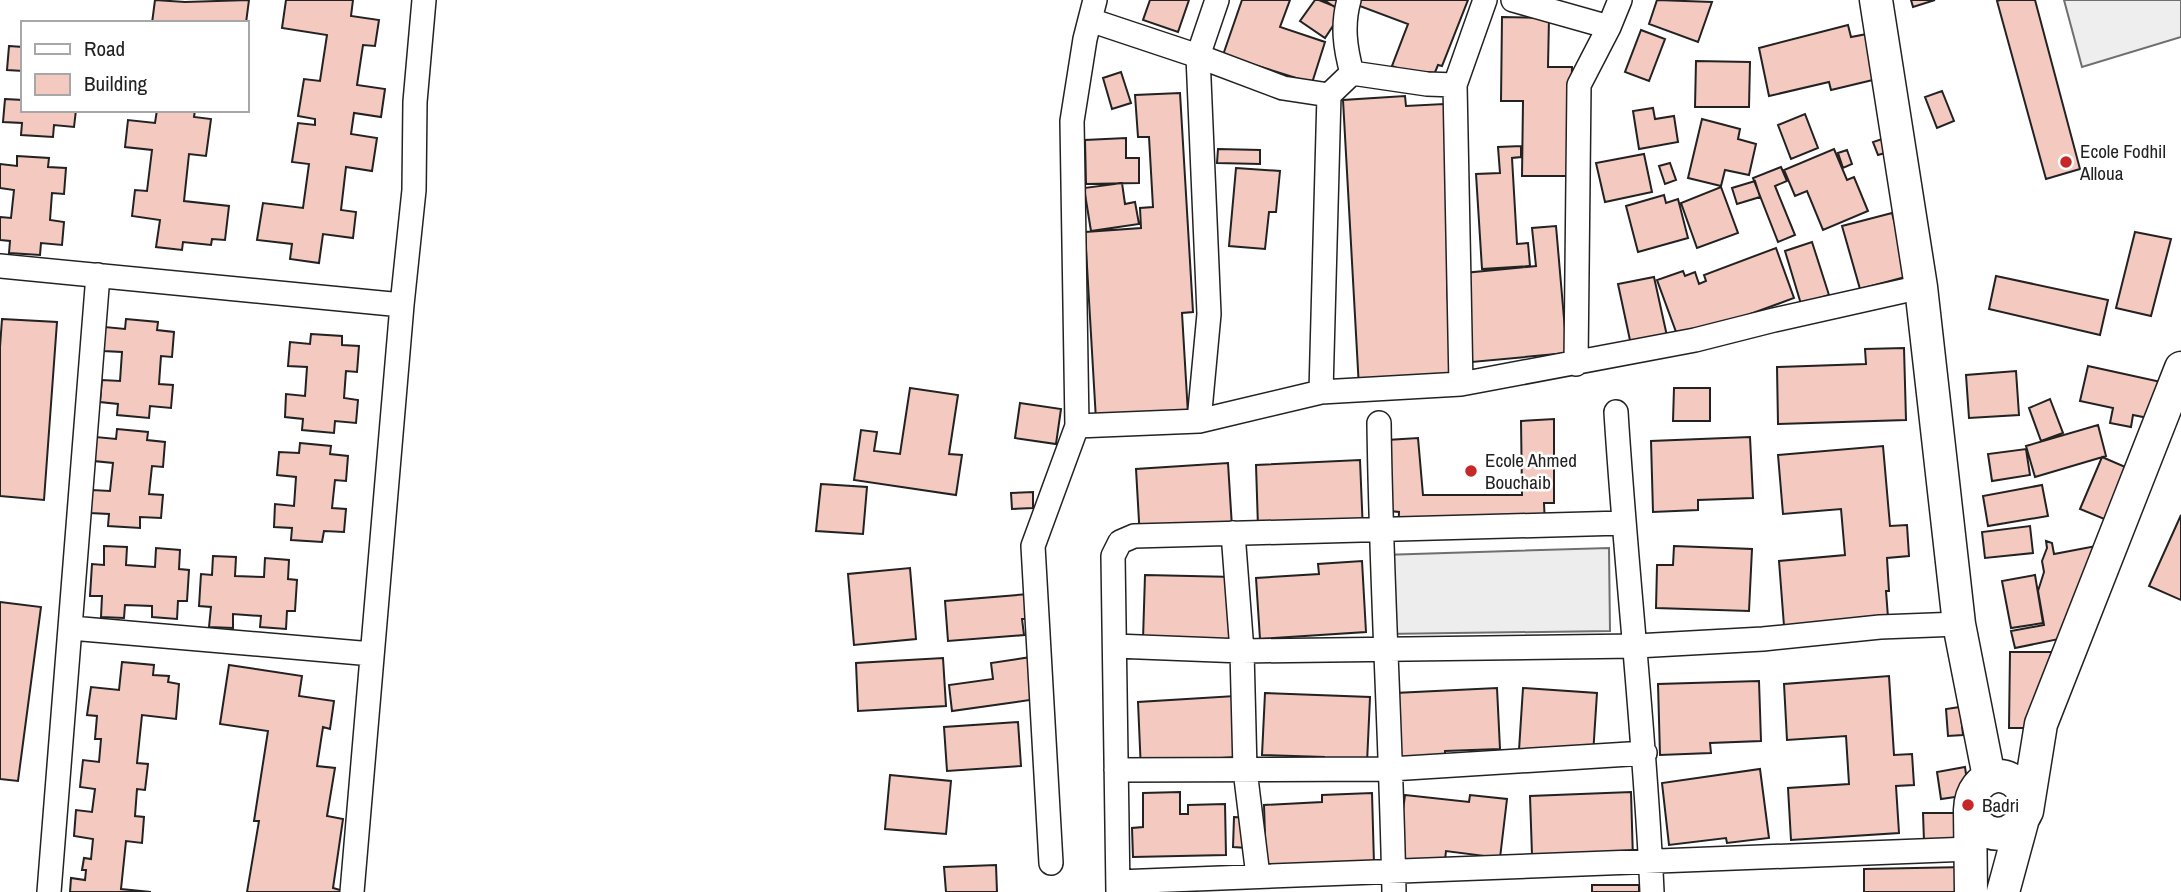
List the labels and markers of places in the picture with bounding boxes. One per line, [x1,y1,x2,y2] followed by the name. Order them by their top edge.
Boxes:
[2079,138,2166,186] place label: Ecole Fodhil Alloua
[2058,154,2074,170] marker: Ecole Fodhil Alloua
[1485,447,1577,495] place label: Ecole Ahmed Bouchaib
[1463,463,1479,479] marker: Ecole Ahmed Bouchaib
[1982,792,2019,818] place label: Badri
[1960,797,1976,813] marker: Badri

